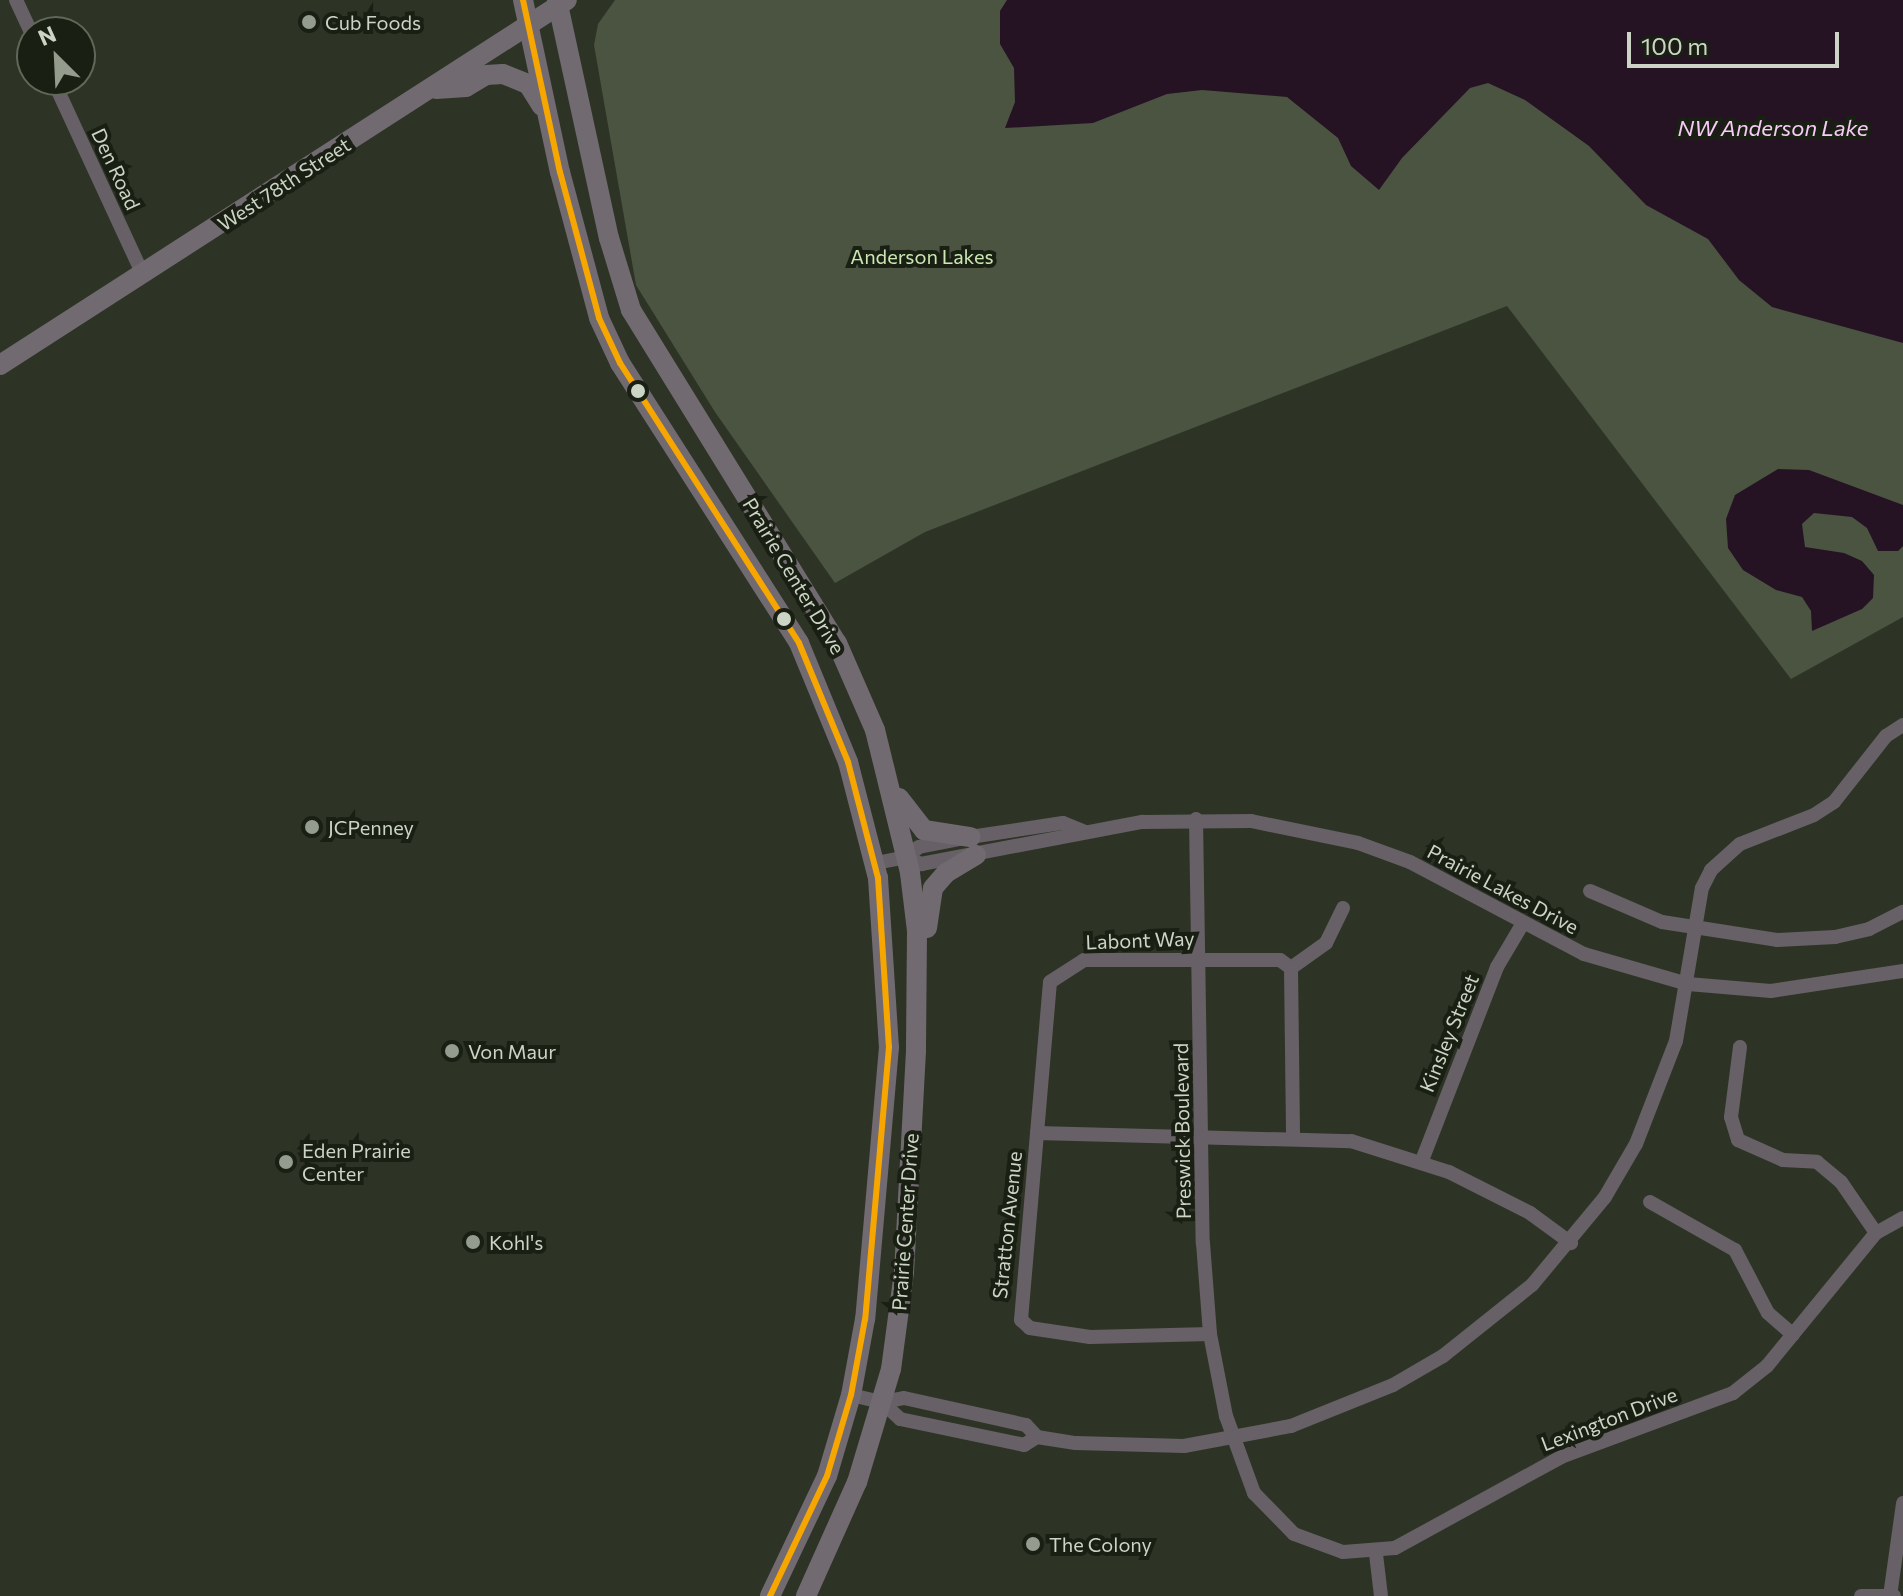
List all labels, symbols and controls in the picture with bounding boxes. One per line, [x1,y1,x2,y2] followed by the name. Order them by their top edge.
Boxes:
[325,10,421,34] place label: Cub Foods
[300,13,318,31] marker: Cub Foods
[16,16,96,96] north arrow
[1631,16,1843,66] scale bar
[34,20,60,51] text: N
[1641,31,1708,60] text: 100 m
[1678,115,1868,141] water label: NW Anderson Lake
[87,124,145,214] street label: Den Road
[213,132,355,236] street label: West 78th Street
[850,244,994,268] park label: Anderson Lakes
[630,383,646,399] unlabelled marker
[738,494,850,658] street label: Prairie Center Drive
[776,611,792,627] unlabelled marker
[328,815,414,839] place label: JCPenney
[303,818,321,836] marker: JCPenney
[1423,839,1583,939] street label: Prairie Lakes Drive
[1085,926,1195,954] street label: Labont Way
[1414,970,1484,1096] street label: Kinsley Street
[468,1039,556,1063] place label: Von Maur
[443,1042,461,1060] marker: Von Maur
[1168,1043,1196,1219] street label: Preswick Boulevard
[887,1132,923,1312] street label: Prairie Center Drive
[302,1138,411,1185] place label: Eden Prairie Center
[987,1150,1027,1300] street label: Stratton Avenue
[277,1153,295,1171] marker: Eden Prairie Center
[489,1230,543,1254] place label: Kohl's
[464,1233,482,1251] marker: Kohl's
[1538,1382,1680,1456] street label: Lexington Drive
[1049,1532,1152,1556] place label: The Colony
[1024,1535,1042,1553] marker: The Colony

